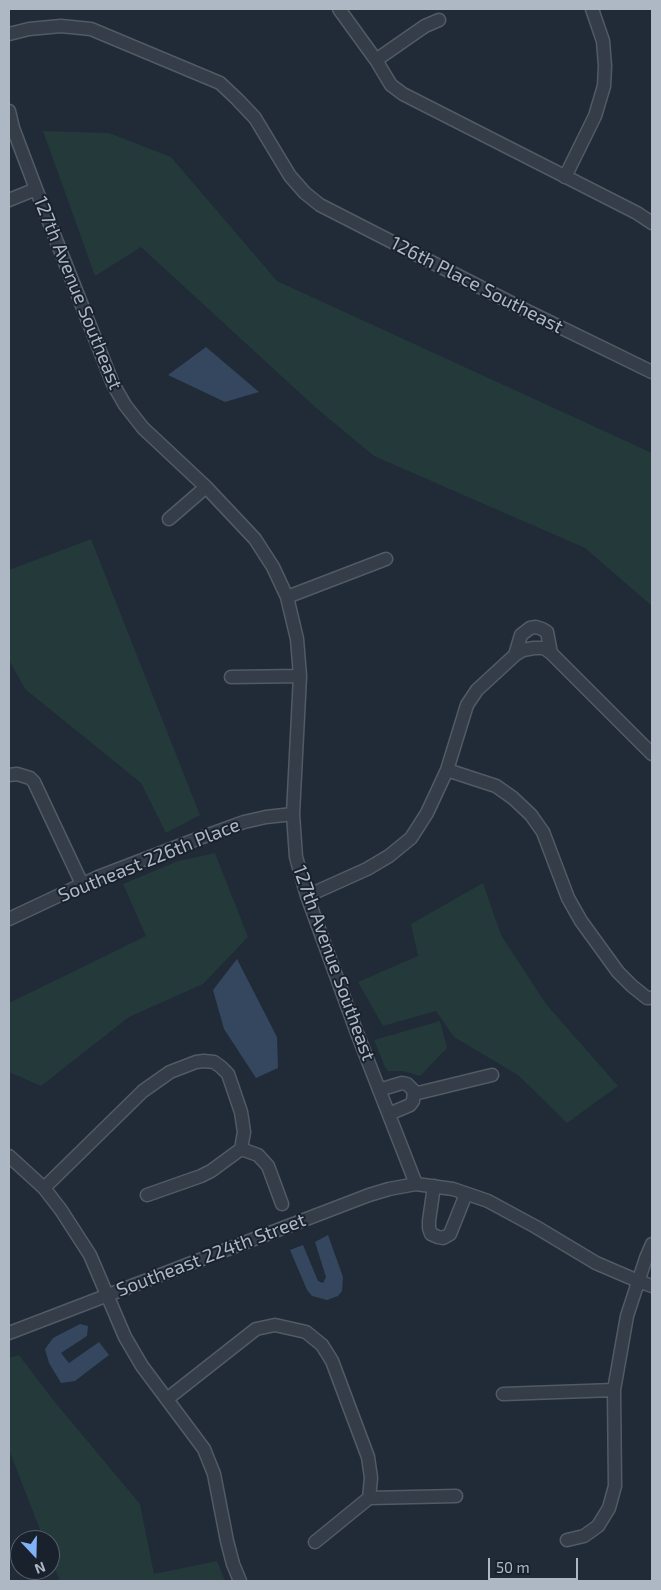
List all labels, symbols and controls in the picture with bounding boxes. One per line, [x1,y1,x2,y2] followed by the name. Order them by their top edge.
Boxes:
[29,193,127,393] street label: 127th Avenue Southeast
[387,232,567,338] street label: 126th Place Southeast
[55,813,243,907] street label: Southeast 226th Place
[288,862,380,1064] street label: 127th Avenue Southeast
[113,1208,309,1302] street label: Southeast 224th Street
[10,1530,60,1580] north arrow
[491,1548,581,1580] scale bar
[496,1558,530,1576] text: 50 m
[32,1559,48,1578] text: N

